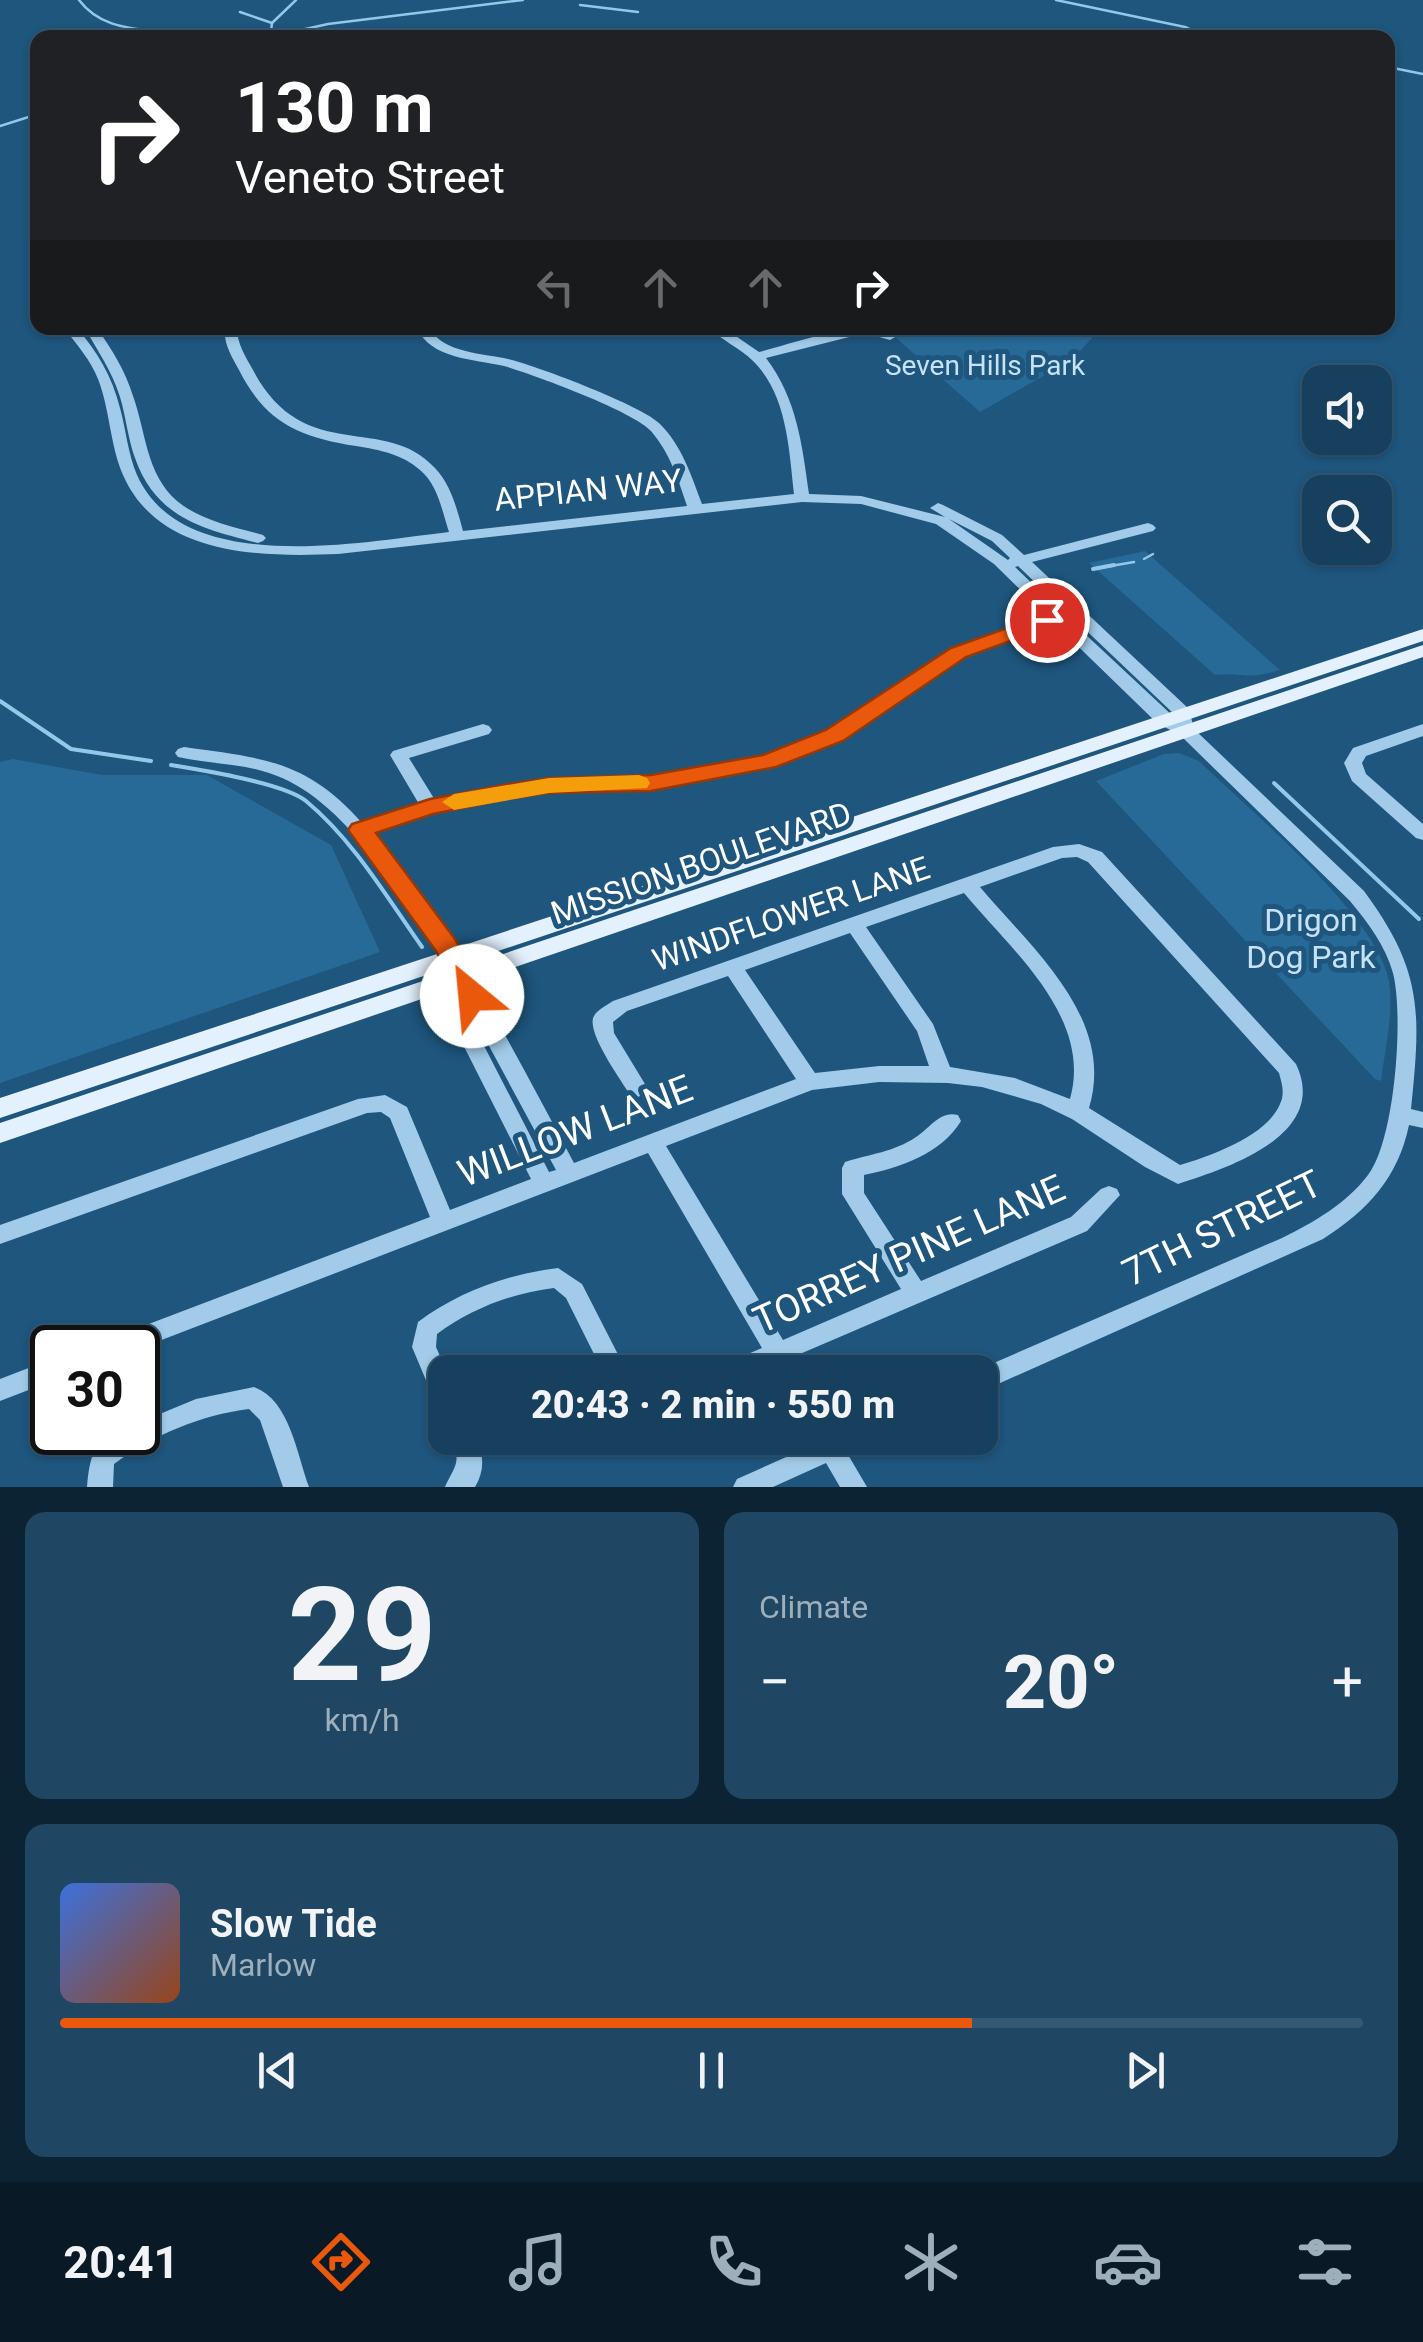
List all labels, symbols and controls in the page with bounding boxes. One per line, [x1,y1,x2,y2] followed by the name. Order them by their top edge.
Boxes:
[235,67,434,149] text: 130 m
[70,70,200,200] icon: right
[235,151,505,204] text: Veneto Street
[528,260,583,315] icon: left
[633,260,688,315] icon: ahead
[738,260,793,315] icon: ahead
[843,260,898,315] icon: right
[885,349,1086,382] park label: Seven Hills Park
[1302,365,1392,565] map controls
[1302,365,1392,455] button: sound
[492,461,684,519] street label: APPIAN WAY
[1302,475,1392,565] button: search
[1005,578,1090,663] pin
[1020,593,1075,648] icon: arrive
[546,794,856,932] street label: MISSION BOULEVARD
[647,849,935,979] street label: WINDFLOWER LANE
[1246,901,1377,976] park label: Drigon Dog Park
[420,944,524,1048] position arrow
[452,1066,698,1196] street label: WILLOW LANE
[1116,1161,1328,1295] street label: 7TH STREET
[747,1166,1071,1342] street label: TORREY PINE LANE
[30,1325,160,1455] speed limit sign: 30
[531,1383,895,1427] text: 20:43 · 2 min · 550 m
[287,1559,437,1712] text: 29
[759,1588,868,1626] text: Climate
[1003,1638,1119,1726] text: 20°
[759,1650,790,1714] text: −
[1332,1650,1363,1714] text: +
[324,1701,400,1739] text: km/h
[210,1902,377,1946] text: Slow Tide
[210,1946,316,1984] text: Marlow
[250,2043,305,2098] icon: previous
[684,2043,739,2098] icon: pause
[1118,2043,1173,2098] icon: next
[306,2227,376,2297] icon: directions
[503,2227,573,2297] icon: music
[699,2227,769,2297] icon: phone
[896,2227,966,2297] icon: climate
[1093,2227,1163,2297] icon: car
[1290,2227,1360,2297] icon: filters
[63,2236,179,2289] text: 20:41

